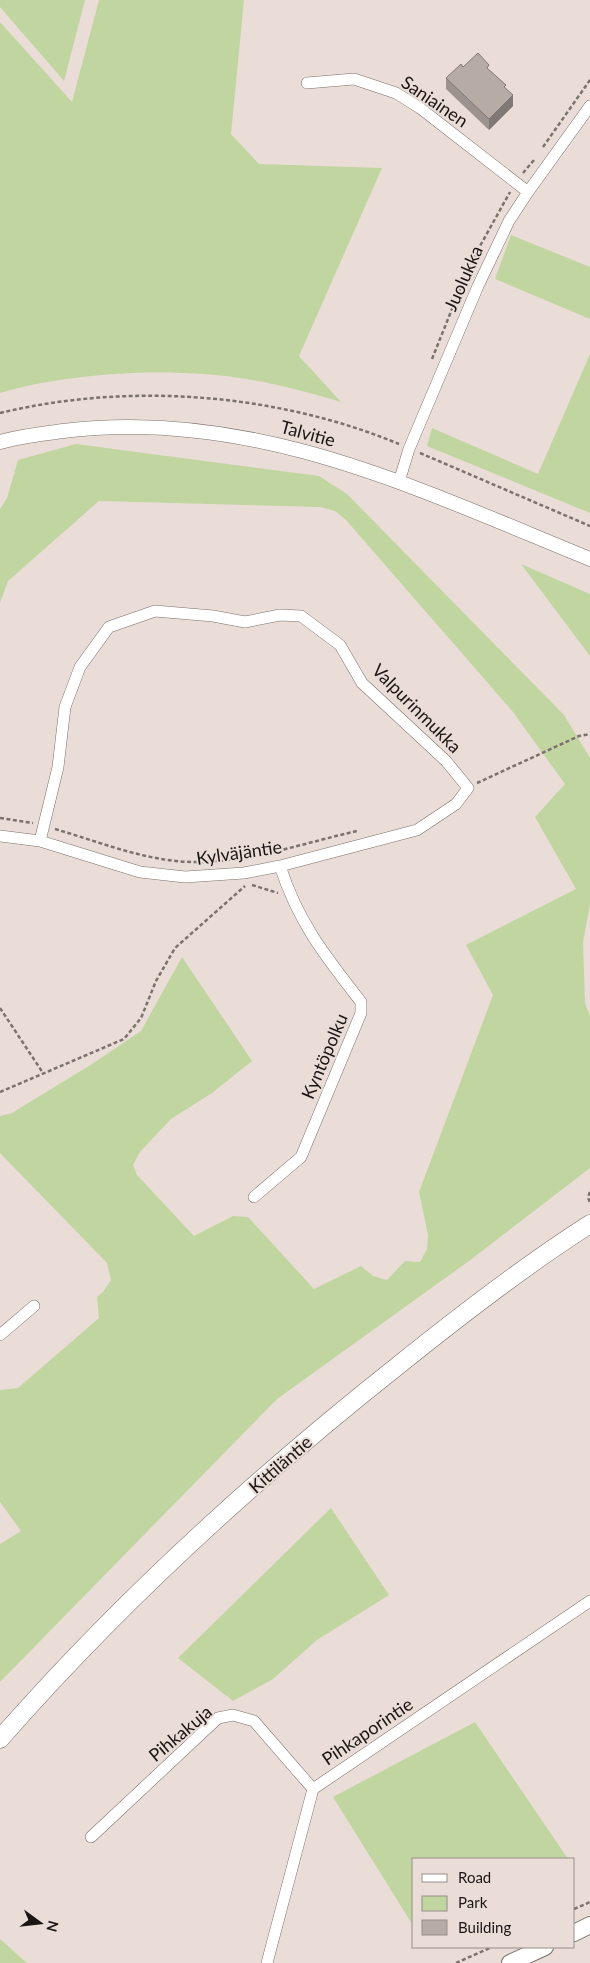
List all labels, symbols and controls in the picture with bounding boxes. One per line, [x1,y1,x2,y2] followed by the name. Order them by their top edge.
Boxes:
[397,71,473,131] street label: Saniainen
[439,242,487,314] street label: Juolukka
[278,415,338,451] street label: Talvitie
[368,659,466,757] street label: Valpurinmukka
[195,835,283,869] street label: Kylväjäntie
[296,1010,352,1102] street label: Kyntöpolku
[244,1431,316,1497] street label: Kittiläntie
[317,1693,417,1769] street label: Pihkaporintie
[144,1700,216,1766] street label: Pihkakuja
[412,1858,575,1948] legend
[458,1868,491,1886] text: Road
[458,1893,488,1911] text: Park
[15,1898,65,1948] north arrow
[458,1918,511,1936] text: Building
[43,1919,63,1934] text: N

